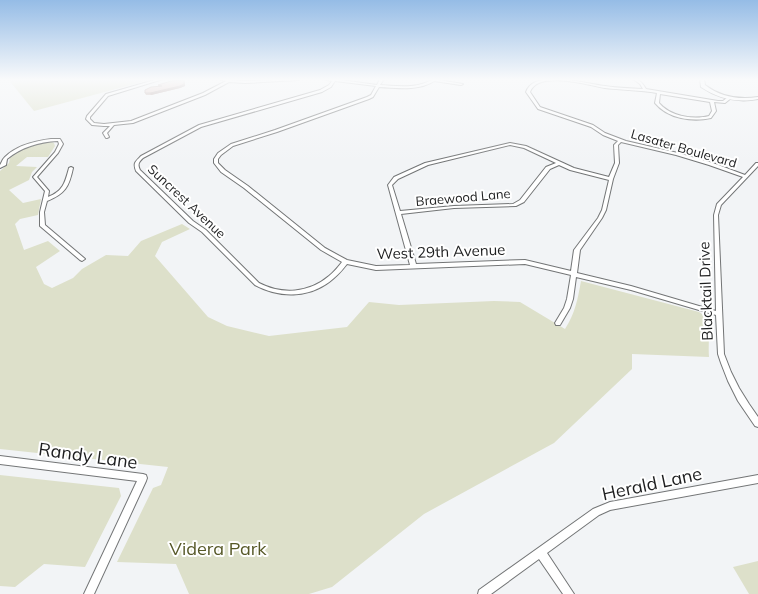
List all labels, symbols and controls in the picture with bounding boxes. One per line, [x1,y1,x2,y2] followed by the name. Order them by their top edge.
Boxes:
[629,125,739,171] street label: Lasater Boulevard
[145,161,229,241] street label: Suncrest Avenue
[415,185,511,209] street label: Braewood Lane
[376,240,506,263] street label: West 29th Avenue
[694,241,717,341] street label: Blacktail Drive
[37,437,139,474] street label: Randy Lane
[600,462,704,505] street label: Herald Lane
[169,537,267,560] park label: Videra Park

